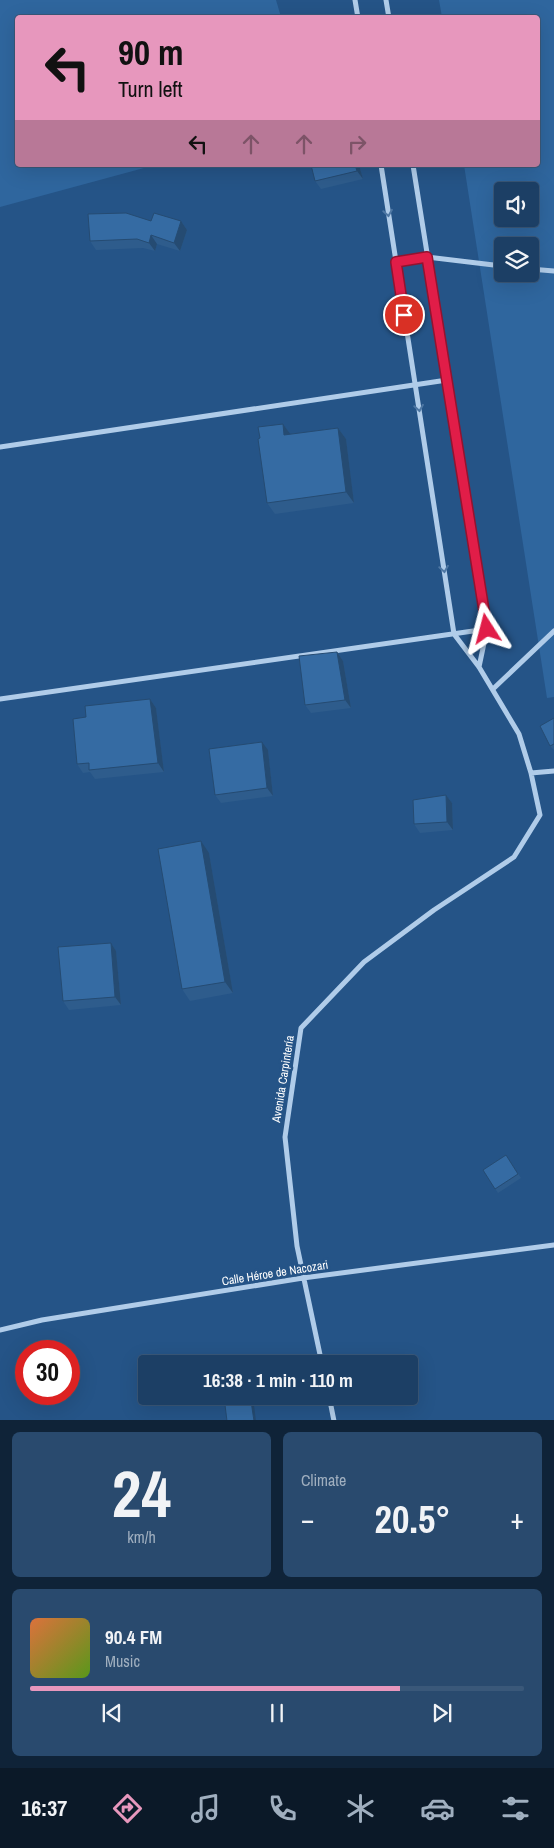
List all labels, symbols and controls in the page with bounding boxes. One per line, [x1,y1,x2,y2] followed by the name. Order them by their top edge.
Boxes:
[118,29,183,76] text: 90 m
[35,35,100,100] icon: left
[118,74,183,104] text: Turn left
[184,130,212,158] icon: left
[237,130,265,158] icon: ahead
[290,130,318,158] icon: ahead
[343,130,371,158] icon: right
[494,182,539,282] map controls
[494,182,539,227] button: sound
[383,209,393,218] one-way arrow
[494,237,539,282] button: layers
[383,294,425,336] pin
[390,301,418,329] icon: arrive
[413,404,423,413] one-way arrow
[438,565,449,573] one-way arrow
[460,602,512,654] position arrow
[268,1034,298,1125] street label: Avenida Carpintería
[221,1257,329,1289] street label: Calle Héroe de Nacozari
[15,1340,80,1405] speed limit sign: 30
[203,1367,353,1393] text: 16:38 · 1 min · 110 m
[112,1450,171,1537] text: 24
[301,1469,346,1491] text: Climate
[375,1494,450,1545] text: 20.5°
[301,1500,314,1538] text: −
[511,1500,524,1538] text: +
[127,1526,156,1548] text: km/h
[105,1624,162,1650] text: 90.4 FM
[105,1650,140,1672] text: Music
[98,1699,126,1727] icon: previous
[263,1699,291,1727] icon: pause
[428,1699,456,1727] icon: next
[110,1791,145,1826] icon: directions
[188,1791,223,1826] icon: music
[265,1791,300,1826] icon: phone
[343,1791,378,1826] icon: climate
[420,1791,455,1826] icon: car
[498,1791,533,1826] icon: filters
[21,1793,67,1823] text: 16:37

